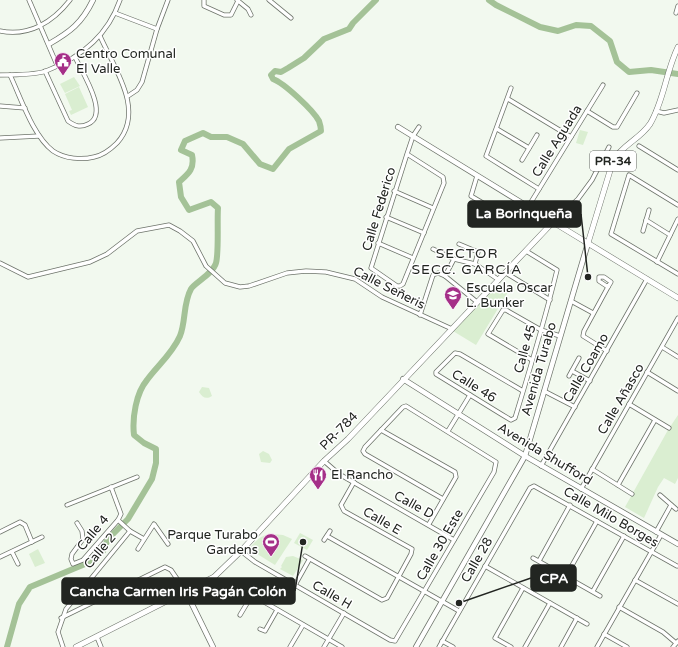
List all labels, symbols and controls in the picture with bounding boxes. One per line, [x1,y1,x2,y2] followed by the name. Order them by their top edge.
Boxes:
[76,46,176,77] place label: Centro Comunal El Valle
[53,51,73,76] public building icon: Centro Comunal El Valle
[528,102,586,180] street label: Calle Aguada
[590,151,636,171] road number: PR-34
[359,165,399,253] street label: Calle Federico
[468,201,581,227] callout: La Borinqueña
[476,205,573,222] text: La Borinqueña
[411,245,523,278] district label: SECTOR SECC. GARCÍA
[350,263,428,313] street label: Calle Señeris
[466,280,553,311] place label: Escuela Oscar L. Bunker
[443,285,463,310] school or university icon: Escuela Oscar L. Bunker
[518,320,560,418] street label: Avenida Turabo
[510,323,540,375] street label: Calle 45
[560,330,612,406] street label: Calle Coamo
[594,361,648,437] street label: Calle Añasco
[449,366,499,406] street label: Calle 46
[317,409,361,453] street label: PR-784
[495,419,595,489] street label: Avenida Shufford
[308,465,328,490] restaurant icon: El Rancho
[331,467,393,483] place label: El Rancho
[561,483,661,551] street label: Calle Milo Borges
[391,488,437,523] street label: Calle D
[360,504,404,538] street label: Calle E
[413,506,467,584] street label: Calle 30 Este
[73,512,113,554] street label: Calle 4
[167,527,258,558] place label: Parque Turabo Gardens
[80,530,120,572] street label: Calle 2
[261,532,281,557] sports icon: Parque Turabo Gardens
[458,534,496,586] street label: Calle 28
[531,565,576,591] callout: CPA
[540,570,569,587] text: CPA
[309,577,355,613] street label: Calle H
[62,578,295,604] callout: Cancha Carmen Iris Pagán Colón
[70,583,286,600] text: Cancha Carmen Iris Pagán Colón

